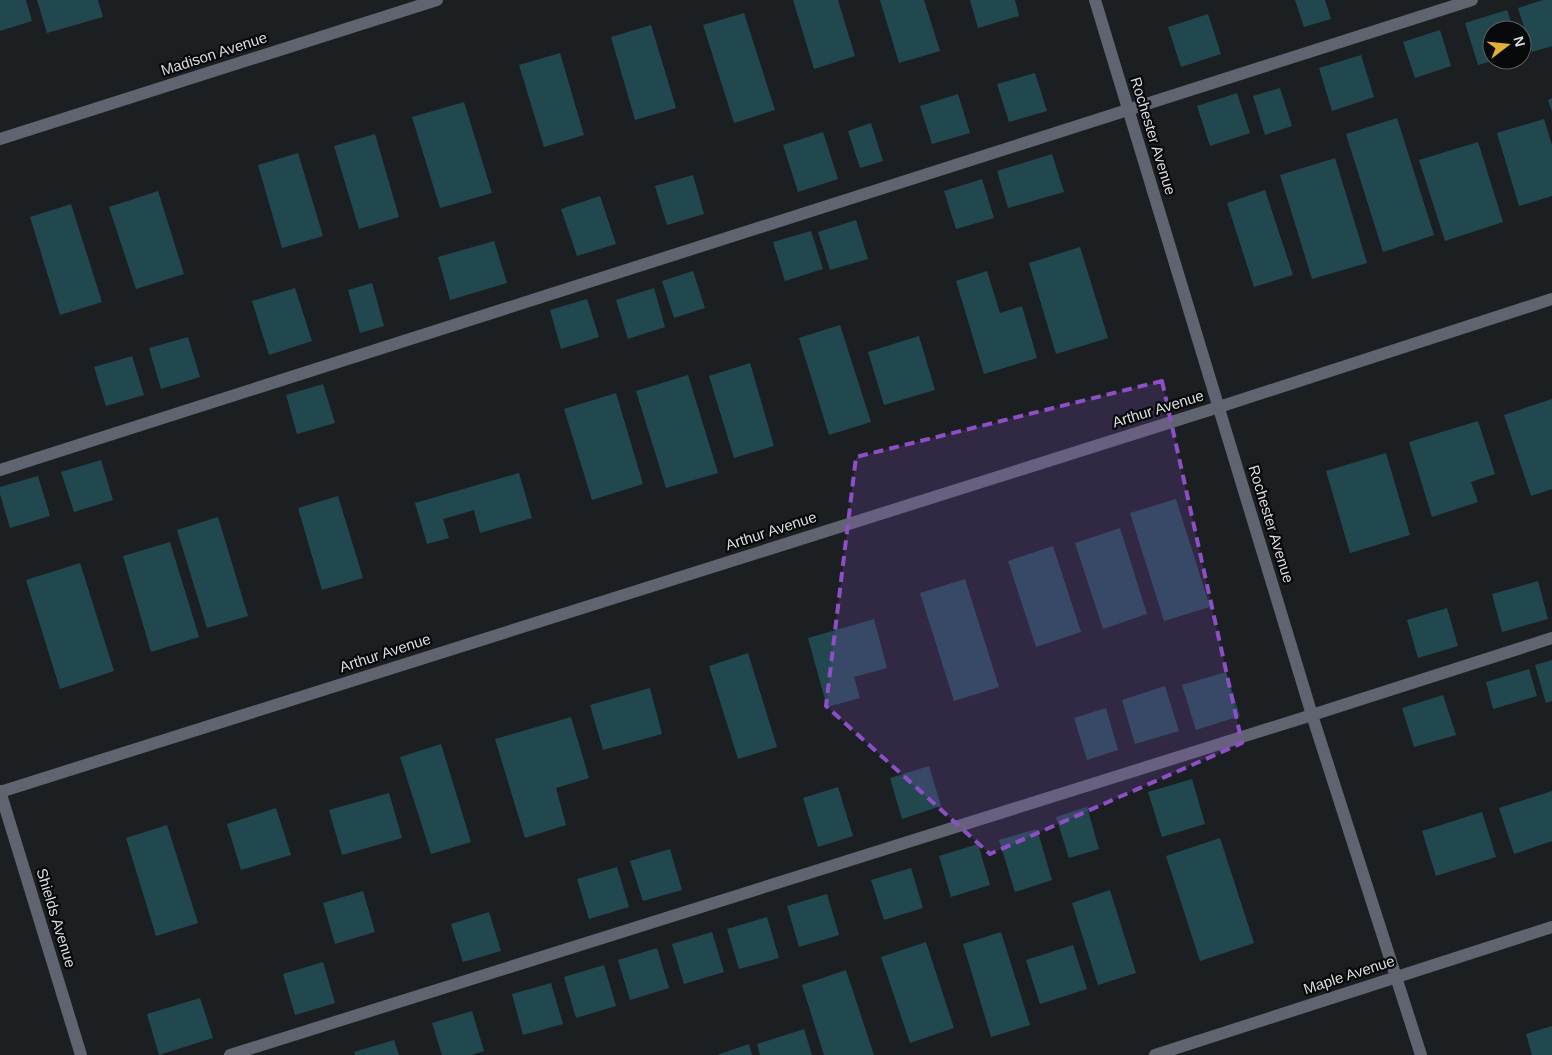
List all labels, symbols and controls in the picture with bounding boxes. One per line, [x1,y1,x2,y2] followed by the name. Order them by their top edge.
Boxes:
[1482,20,1532,70] north arrow
[159,28,269,79] street label: Madison Avenue
[1510,34,1529,48] text: N
[1127,75,1179,197] street label: Rochester Avenue
[1110,387,1206,431] street label: Arthur Avenue
[1245,463,1297,585] street label: Rochester Avenue
[723,508,819,553] street label: Arthur Avenue
[337,630,433,675] street label: Arthur Avenue
[33,866,80,970] street label: Shields Avenue
[1301,952,1397,997] street label: Maple Avenue

